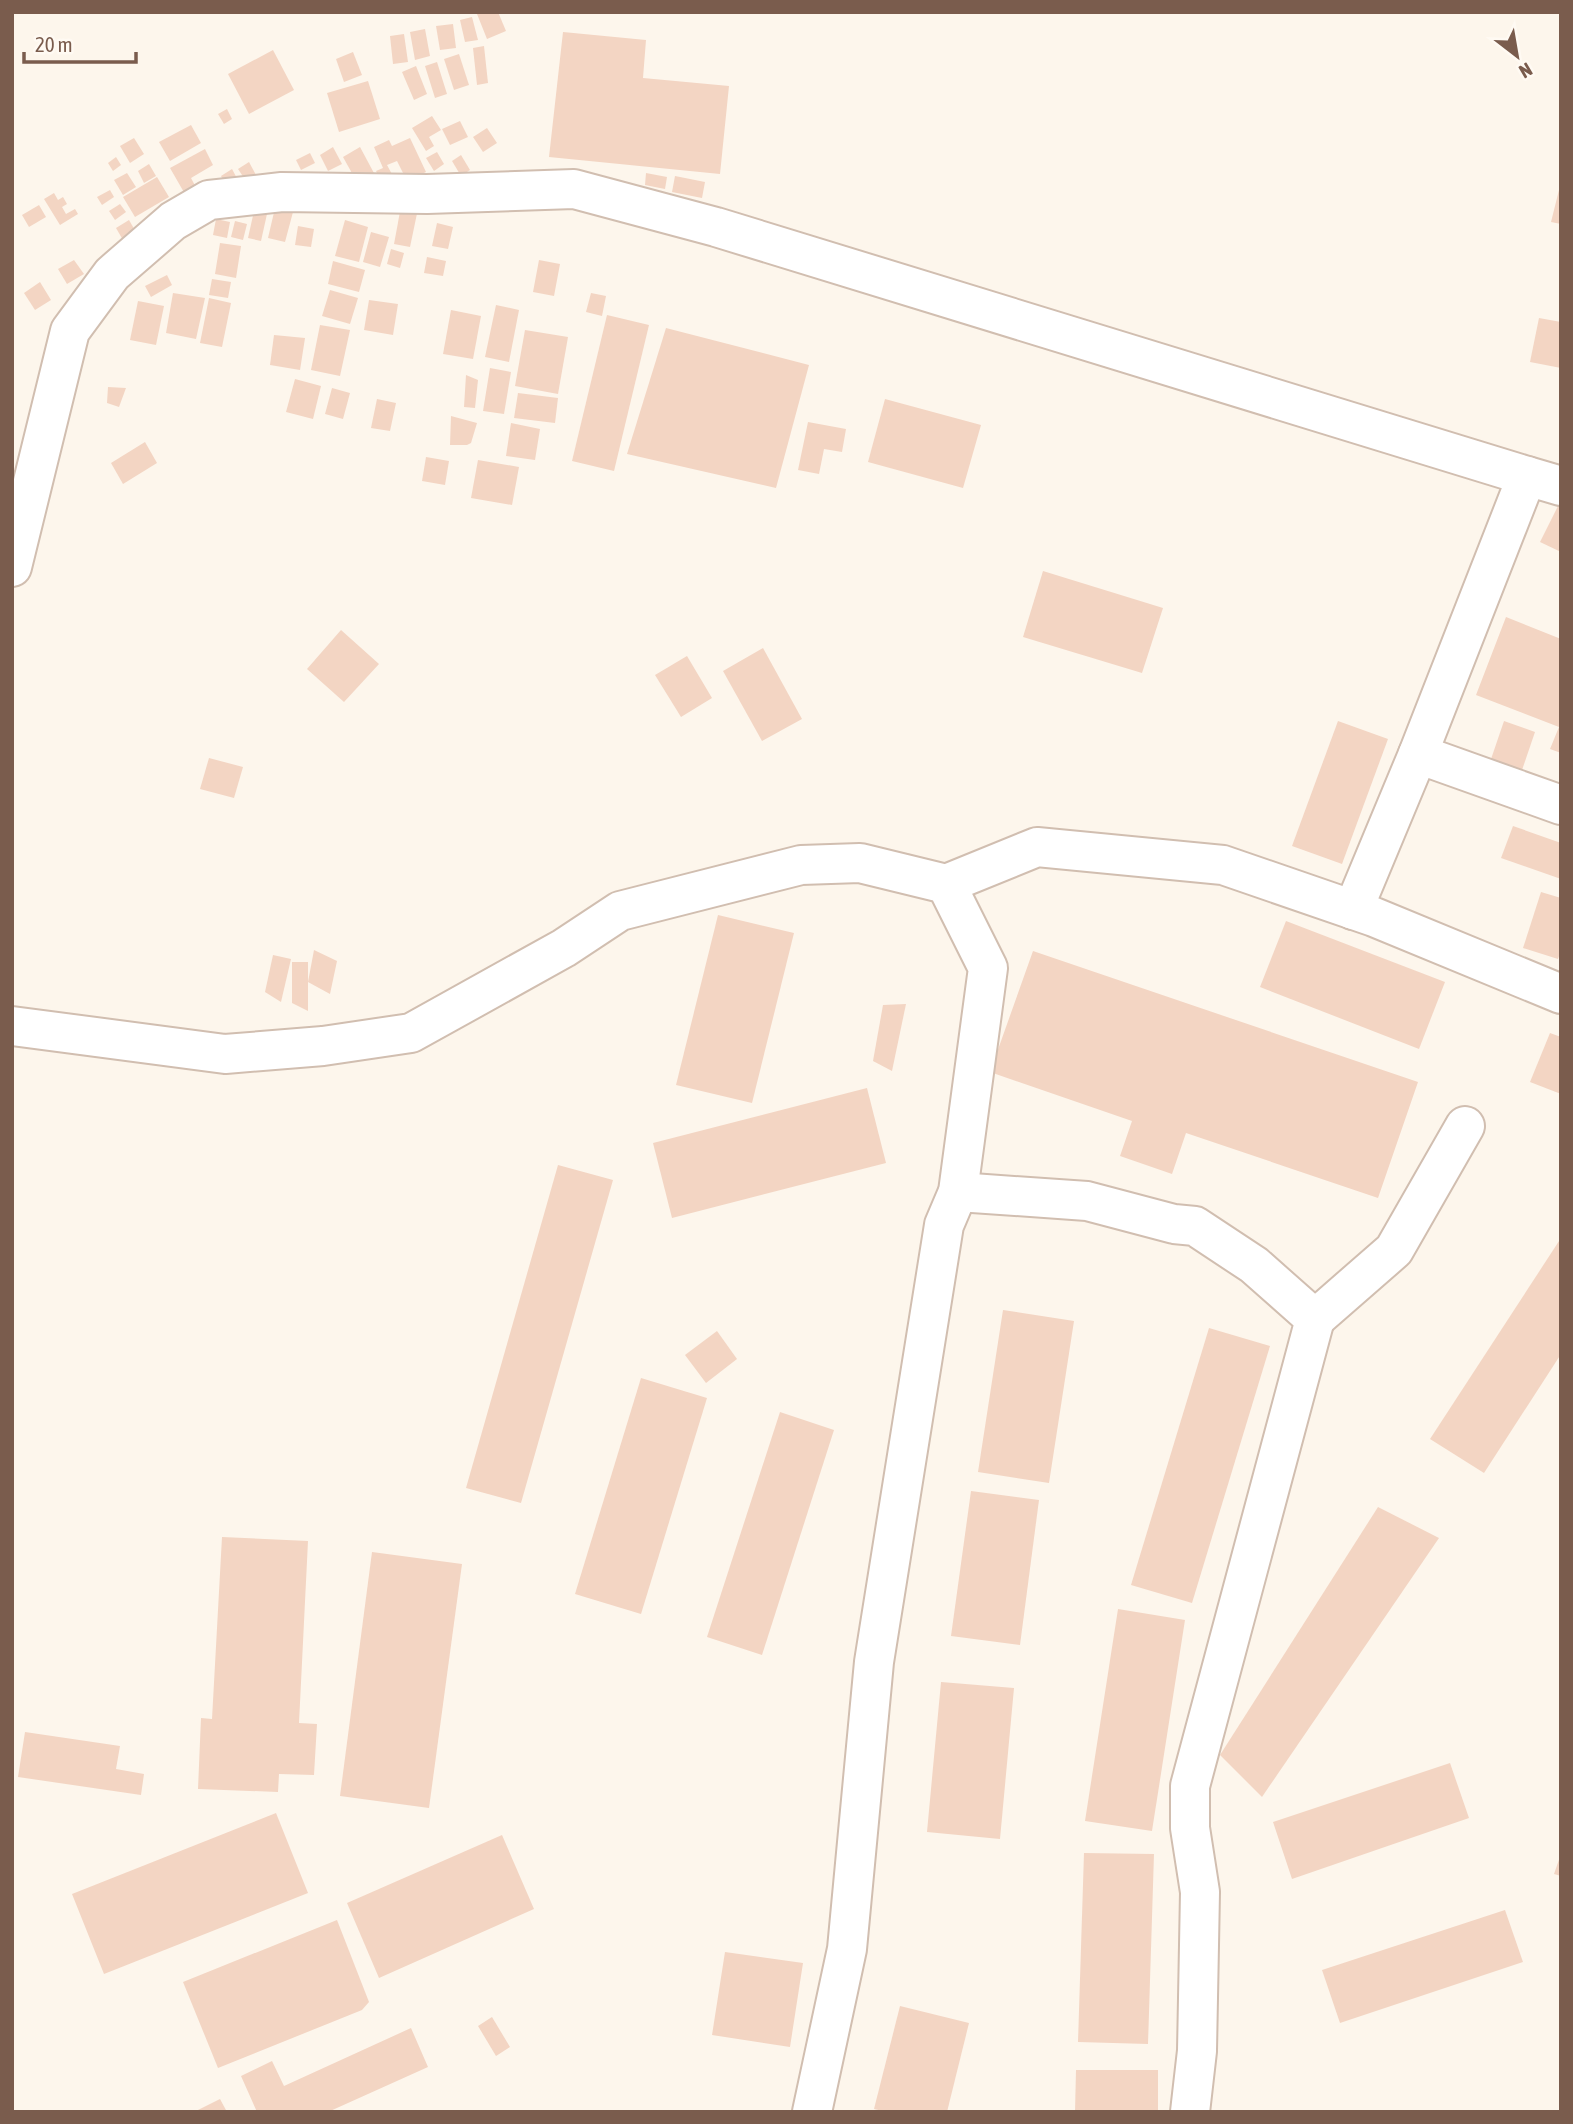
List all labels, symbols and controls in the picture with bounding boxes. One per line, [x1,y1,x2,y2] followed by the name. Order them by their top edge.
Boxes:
[24,21,136,65] scale bar
[1482,21,1552,91] north arrow
[35,32,73,56] text: 20 m
[1515,58,1536,83] text: N

